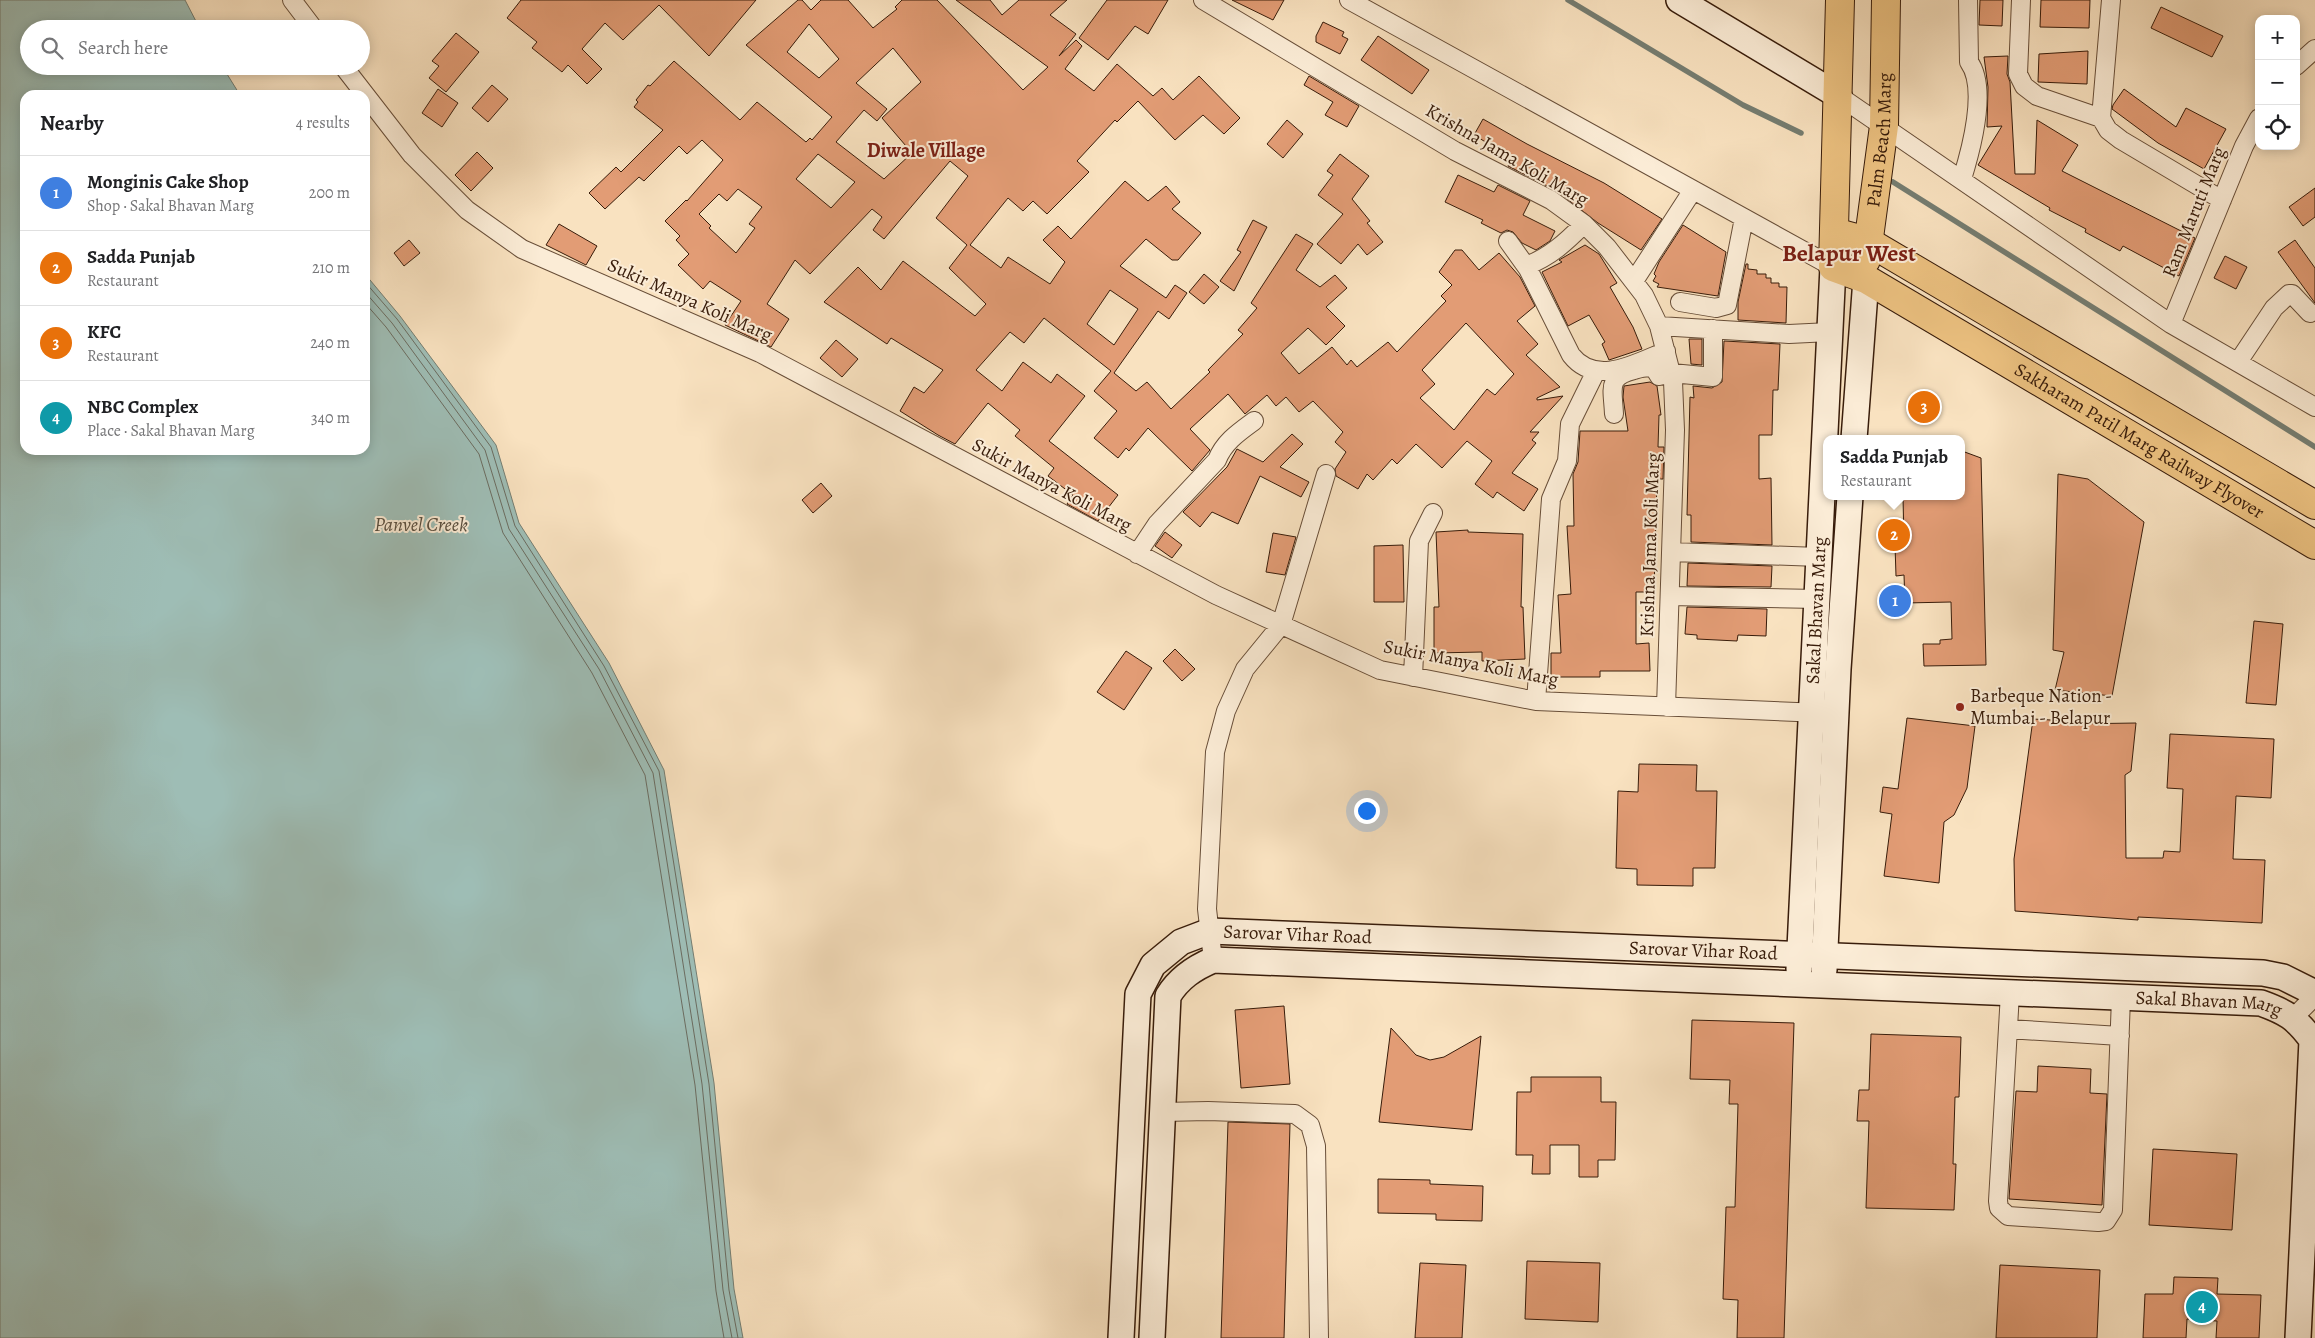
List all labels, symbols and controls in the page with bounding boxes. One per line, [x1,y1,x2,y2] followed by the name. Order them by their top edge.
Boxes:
[2255,15,2300,150] map controls
[2255,15,2300,60] button: +
[20,20,370,75] search box
[38,34,66,62] icon: search
[78,35,168,61] text: Search here
[2255,60,2300,105] button: −
[1860,72,1898,209] street label: Palm Beach Marg
[1421,98,1594,213] street label: Krishna Jama Koli Marg
[2255,105,2300,150] button: locate
[40,109,103,137] text: Nearby
[296,112,350,134] text: 4 results
[867,137,985,164] district label: Diwale Village
[2156,142,2232,281] street label: Ram Maruti Marg
[87,169,249,195] text: Monginis Cake Shop
[53,182,59,204] text: 1
[309,182,350,204] text: 200 m
[87,195,254,217] text: Shop · Sakal Bhavan Marg
[1782,237,1916,269] district label: Belapur West
[87,244,195,270] text: Sadda Punjab
[603,252,777,348] street label: Sukir Manya Koli Marg
[52,257,60,279] text: 2
[312,257,350,279] text: 210 m
[87,270,159,292] text: Restaurant
[87,319,121,345] text: KFC
[53,332,59,354] text: 3
[310,332,350,354] text: 240 m
[87,345,159,367] text: Restaurant
[2010,357,2269,525] street label: Sakharam Patil Marg Railway Flyover
[1908,388,1940,426] pin: 3
[87,394,198,420] text: NBC Complex
[52,407,60,429] text: 4
[311,407,350,429] text: 340 m
[87,420,255,442] text: Place · Sakal Bhavan Marg
[967,432,1137,538] street label: Sukir Manya Koli Marg
[1823,435,1965,500] popup
[1840,444,1948,470] text: Sadda Punjab
[1634,452,1666,638] street label: Krishna Jama Koli Marg
[1840,470,1912,492] text: Restaurant
[374,511,468,538] water label: Panvel Creek
[1878,516,1910,554] pin: 2
[1800,536,1833,685] street label: Sakal Bhavan Marg
[1879,582,1911,620] pin: 1
[1381,633,1561,693] street label: Sukir Manya Koli Marg
[1970,683,2112,731] place label: Barbeque Nation - Mumbai - Belapur
[1954,701,1966,713] marker: Barbeque Nation - Mumbai - Belapur
[1354,798,1380,824] your location
[1223,919,1373,950] street label: Sarovar Vihar Road
[1628,935,1779,967] street label: Sarovar Vihar Road
[2135,985,2287,1023] street label: Sakal Bhavan Marg
[2186,1288,2218,1326] pin: 4

